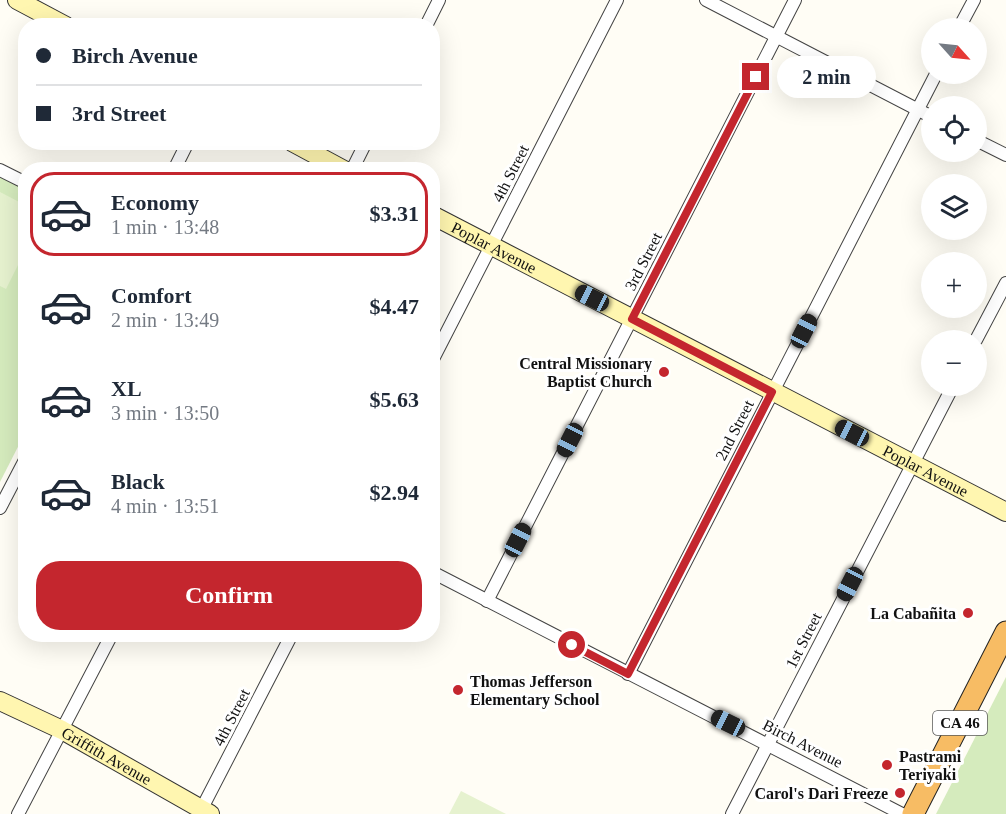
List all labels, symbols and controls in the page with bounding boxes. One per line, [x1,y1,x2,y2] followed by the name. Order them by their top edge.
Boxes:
[921,18,987,84] north arrow
[921,18,987,396] map controls
[72,43,198,68] text: Birch Avenue
[777,56,876,98] callout: 2 min
[742,63,769,90] route end
[802,66,851,88] text: 2 min
[921,96,987,162] button: locate
[72,101,166,126] text: 3rd Street
[489,141,532,205] street label: 4th Street
[921,174,987,240] button: layers
[39,187,93,241] icon: car
[111,190,199,215] text: Economy
[370,201,419,226] text: $3.31
[111,216,219,238] text: 1 min · 13:48
[449,219,539,277] street label: Poplar Avenue
[622,229,665,293] street label: 3rd Street
[921,252,987,318] button: +
[39,280,93,334] icon: car
[572,282,612,314] car
[111,283,192,308] text: Comfort
[370,294,419,319] text: $4.47
[111,309,219,331] text: 2 min · 13:49
[788,311,820,351] car
[921,330,987,396] button: −
[519,355,652,391] place label: Central Missionary Baptist Church
[657,365,671,379] marker: Central Missionary Baptist Church
[39,373,93,427] icon: car
[111,376,142,401] text: XL
[370,387,419,412] text: $5.63
[712,397,757,463] street label: 2nd Street
[111,402,219,424] text: 3 min · 13:50
[832,417,872,449] car
[554,420,586,460] car
[880,442,971,500] street label: Poplar Avenue
[39,466,93,520] icon: car
[111,469,165,494] text: Black
[370,480,419,505] text: $2.94
[111,495,219,517] text: 4 min · 13:51
[502,520,534,560] car
[36,561,422,630] button: Confirm
[834,564,866,604] car
[870,605,956,622] place label: La Cabañita
[961,606,975,620] marker: La Cabañita
[782,609,825,671] street label: 1st Street
[558,631,585,658] route start
[470,673,600,709] place label: Thomas Jefferson Elementary School
[451,683,465,697] marker: Thomas Jefferson Elementary School
[210,685,253,749] street label: 4th Street
[708,707,748,739] car
[933,711,987,735] road number: CA 46
[760,716,845,771] street label: Birch Avenue
[59,724,154,788] street label: Griffith Avenue
[899,748,962,784] place label: Pastrami Teriyaki
[880,758,894,772] marker: Pastrami Teriyaki
[754,785,888,802] place label: Carol's Dari Freeze
[893,786,907,800] marker: Carol's Dari Freeze

